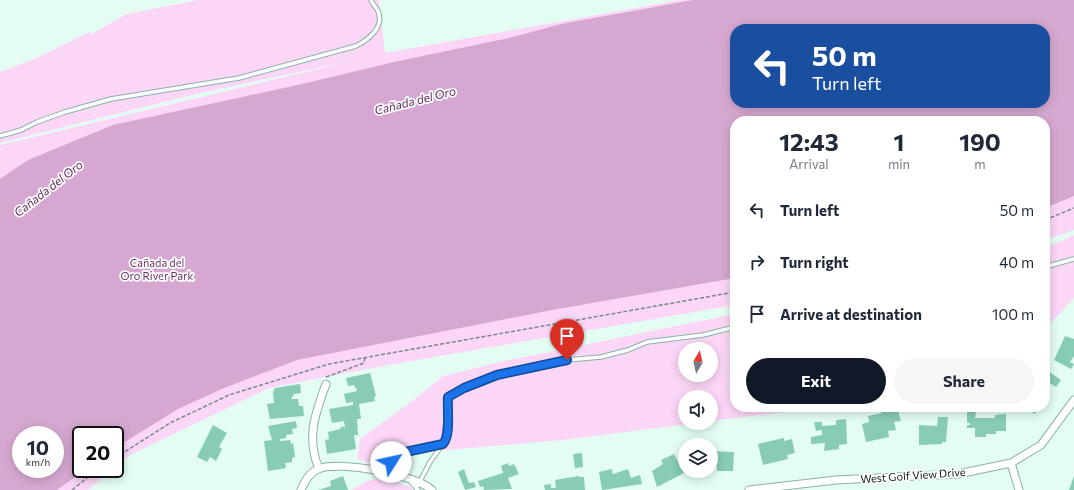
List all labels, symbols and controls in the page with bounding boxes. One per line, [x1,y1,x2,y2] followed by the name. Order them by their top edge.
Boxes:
[812,38,877,72] text: 50 m
[746,40,798,92] icon: left
[812,72,881,94] text: Turn left
[373,83,457,117] water label: Cañada del Oro
[779,127,839,156] text: 12:43
[894,127,904,156] text: 1
[959,127,1001,156] text: 190
[789,156,829,172] text: Arrival
[888,156,910,172] text: min
[974,156,986,172] text: m
[11,157,85,219] water label: Cañada del Oro
[746,199,768,221] icon: left
[780,201,839,219] text: Turn left
[1000,201,1034,219] text: 50 m
[746,251,768,273] icon: right
[780,253,849,271] text: Turn right
[999,253,1034,271] text: 40 m
[121,256,193,282] park label: Cañada del Oro River Park
[746,303,768,325] icon: arrive
[780,305,922,323] text: Arrive at destination
[992,305,1034,323] text: 100 m
[550,319,584,360] pin
[556,325,578,347] icon: arrive
[678,342,718,382] north arrow
[678,342,718,478] map controls
[746,358,886,404] button: Exit
[894,358,1034,404] button: Share
[678,390,718,430] button: sound
[72,426,124,478] speed limit sign: 20
[27,435,49,459] text: 10
[678,438,718,478] button: layers
[370,441,412,483] position arrow
[26,456,50,468] text: km/h
[860,465,966,485] street label: West Golf View Drive

